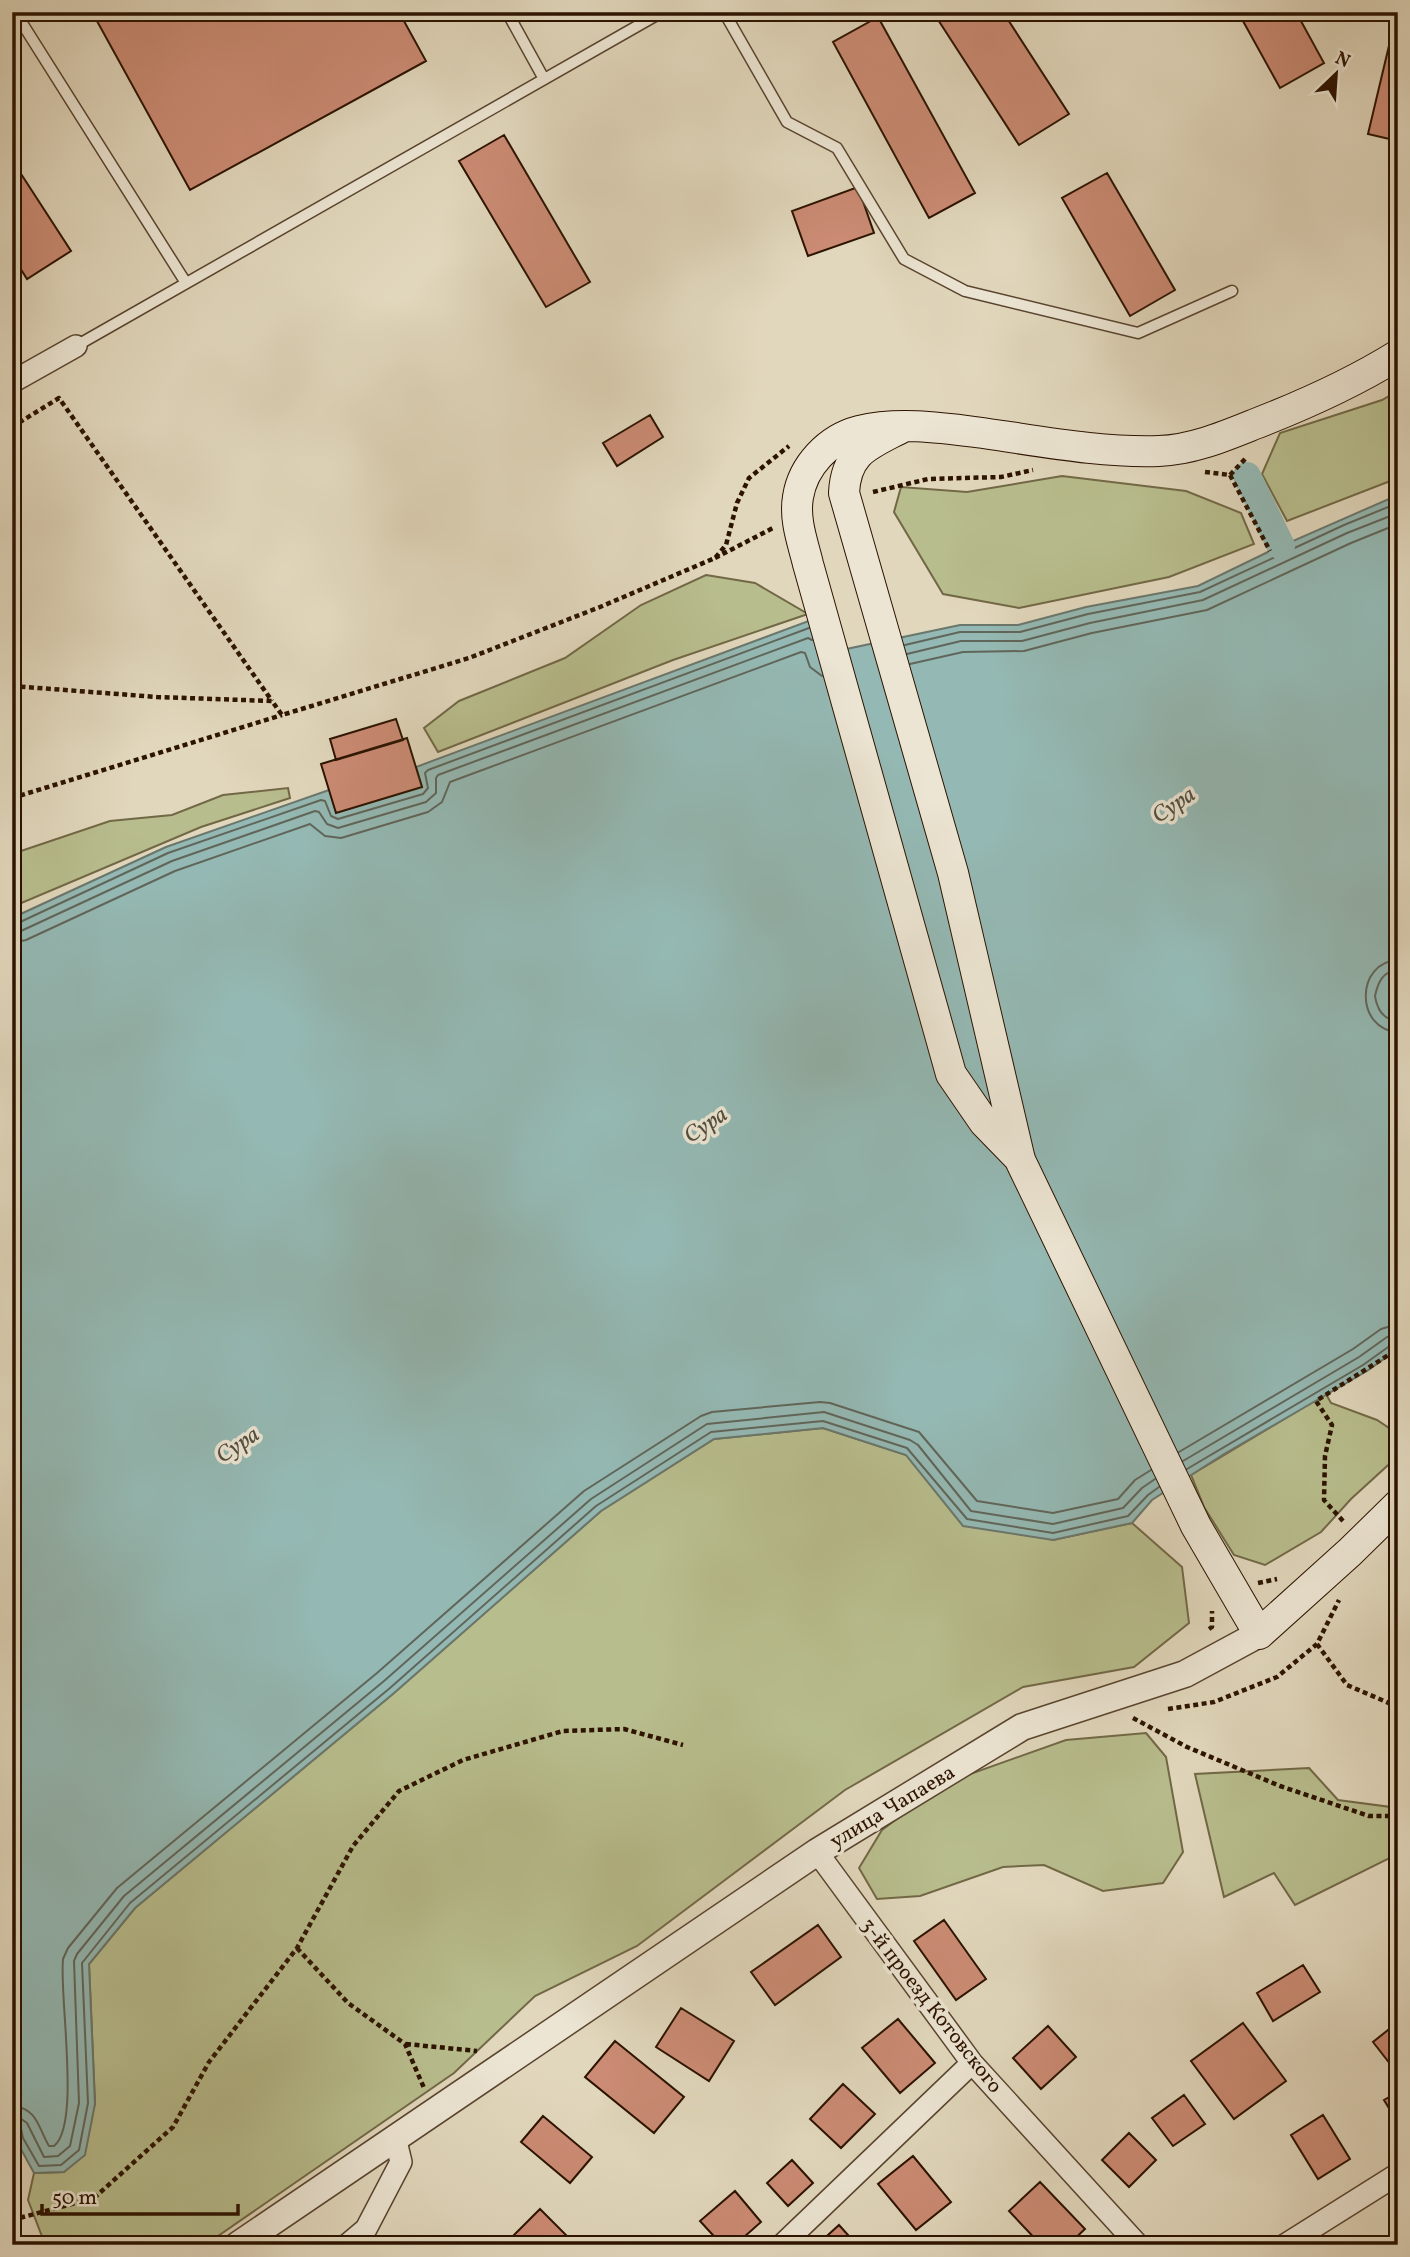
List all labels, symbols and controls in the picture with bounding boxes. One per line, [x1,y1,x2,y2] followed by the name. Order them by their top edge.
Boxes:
[1302,38,1372,108] north arrow
[1331,46,1354,75] text: N
[1146,779,1202,832] water label: Сура
[678,1099,734,1152] water label: Сура
[210,1419,266,1472] water label: Сура
[825,1758,961,1856] street label: улица Чапаева
[853,1912,1009,2100] street label: 3-й проезд Котовского
[42,2173,238,2217] scale bar
[52,2184,97,2213] text: 50 m

